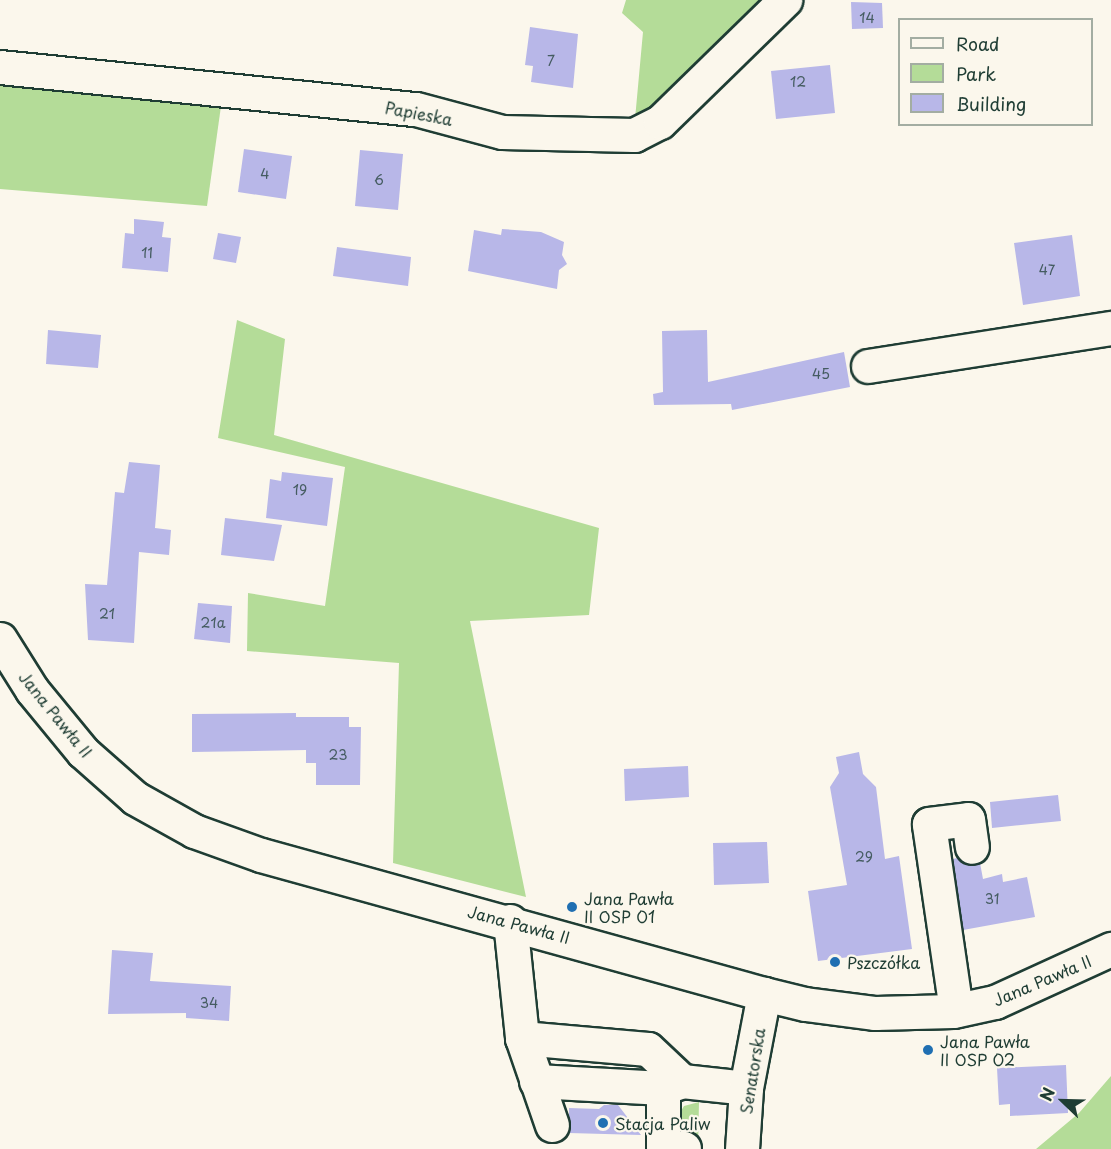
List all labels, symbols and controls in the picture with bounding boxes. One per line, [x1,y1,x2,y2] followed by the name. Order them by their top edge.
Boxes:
[859,10,875,26] house number: 14
[898,18,1093,126] legend
[956,30,1000,57] text: Road
[547,53,555,69] house number: 7
[956,60,996,87] text: Park
[790,74,806,90] house number: 12
[956,90,1026,117] text: Building
[384,97,454,129] street label: Papieska
[260,166,270,182] house number: 4
[374,172,384,188] house number: 6
[141,245,153,261] house number: 11
[1039,262,1055,278] house number: 47
[812,366,830,382] house number: 45
[293,482,307,498] house number: 19
[99,606,115,622] house number: 21
[201,615,225,631] house number: 21a
[16,667,96,761] street label: Jana Pawła II
[329,747,347,763] house number: 23
[855,849,873,865] house number: 29
[584,888,674,926] place label: Jana Pawła II OSP 01
[985,891,999,907] house number: 31
[565,900,579,914] marker: Jana Pawła II OSP 01
[466,901,572,947] street label: Jana Pawła II
[990,951,1094,1009] street label: Jana Pawła II
[847,952,920,972] place label: Pszczółka
[828,955,842,969] marker: Pszczółka
[200,995,218,1011] house number: 34
[736,1027,768,1115] street label: Senatorska
[940,1031,1030,1069] place label: Jana Pawła II OSP 02
[921,1043,935,1057] marker: Jana Pawła II OSP 02
[1033,1071,1093,1131] north arrow
[1033,1083,1060,1104] text: N
[615,1113,711,1133] place label: Stacja Paliw
[596,1116,610,1130] marker: Stacja Paliw

